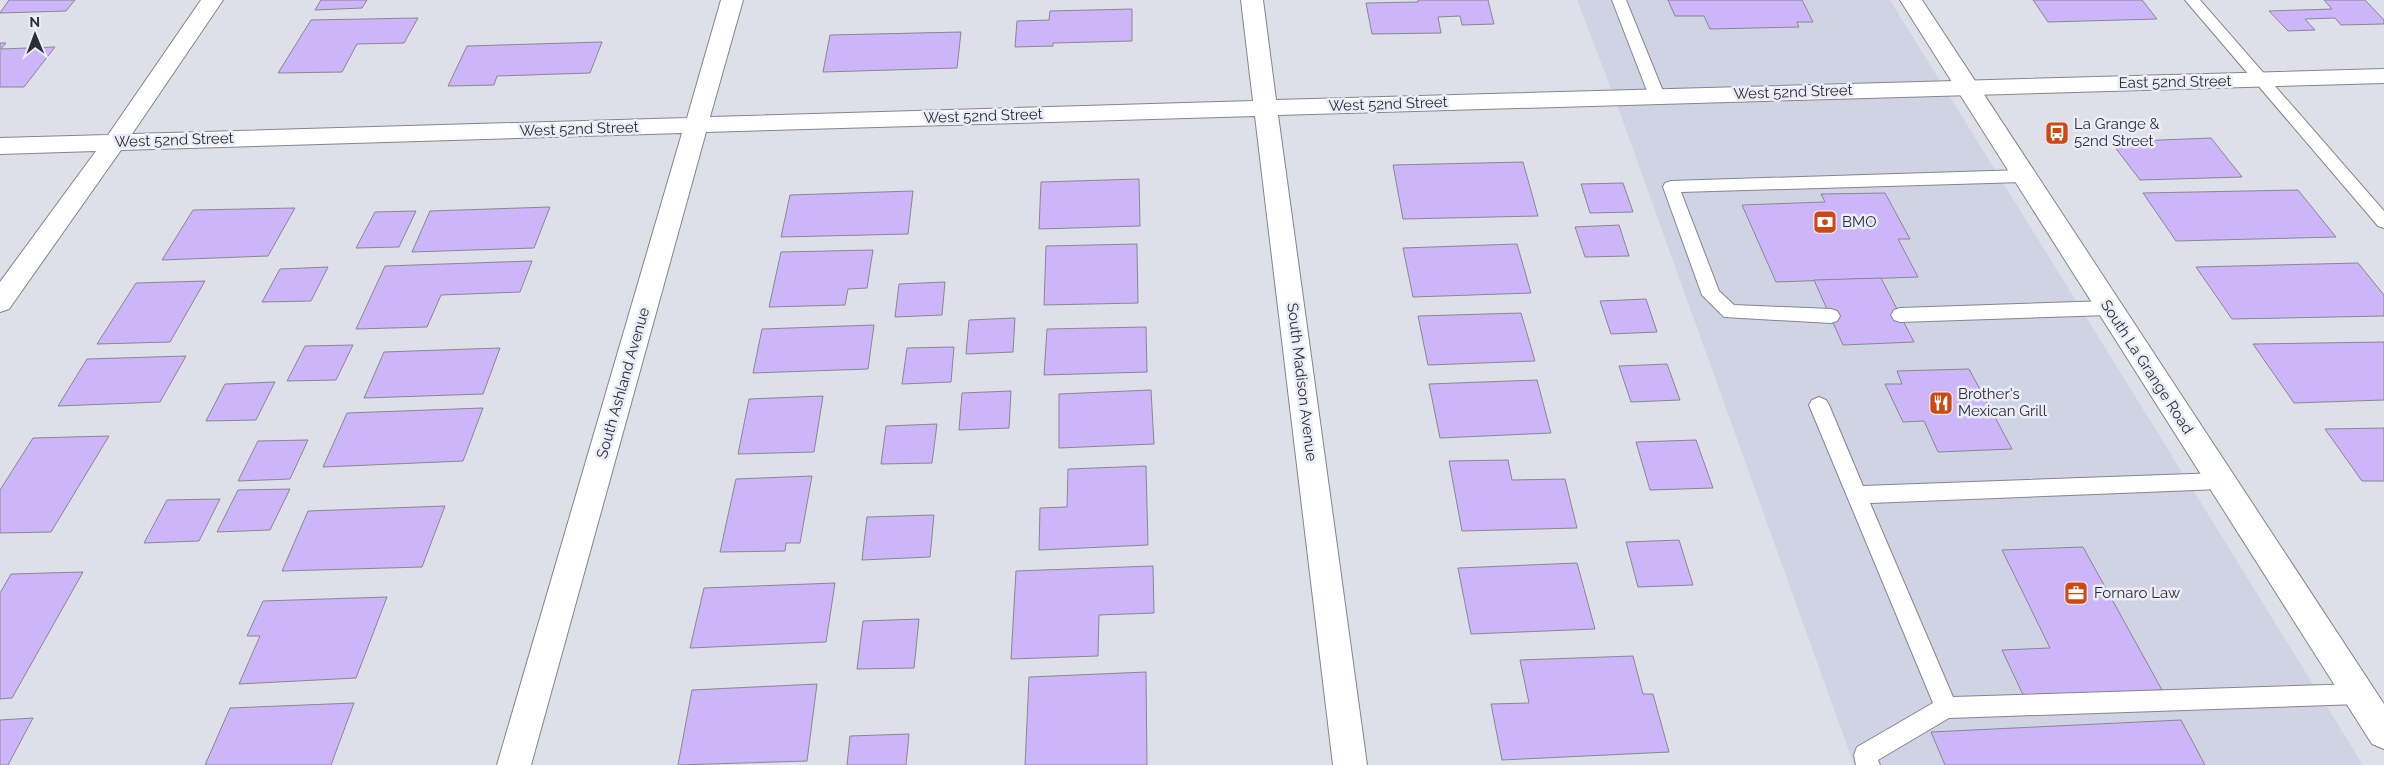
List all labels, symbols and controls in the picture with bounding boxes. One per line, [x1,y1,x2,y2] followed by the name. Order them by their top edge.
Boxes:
[10,10,60,60] north arrow
[29,14,40,30] text: N
[2118,72,2232,92] street label: East 52nd Street
[1733,81,1853,103] street label: West 52nd Street
[1328,93,1448,115] street label: West 52nd Street
[923,105,1043,127] street label: West 52nd Street
[2074,115,2160,150] place label: La Grange & 52nd Street
[519,118,639,140] street label: West 52nd Street
[2044,120,2070,146] bus stop icon: La Grange & 52nd Street
[114,129,234,151] street label: West 52nd Street
[1812,209,1838,235] bank icon: BMO
[1842,213,1876,231] place label: BMO
[2097,297,2197,437] street label: South La Grange Road
[1283,302,1321,462] street label: South Madison Avenue
[593,305,653,461] street label: South Ashland Avenue
[1958,385,2048,420] place label: Brother's Mexican Grill
[1928,390,1954,416] restaurant icon: Brother's Mexican Grill
[2063,580,2089,606] office icon: Fornaro Law
[2094,584,2180,602] place label: Fornaro Law

